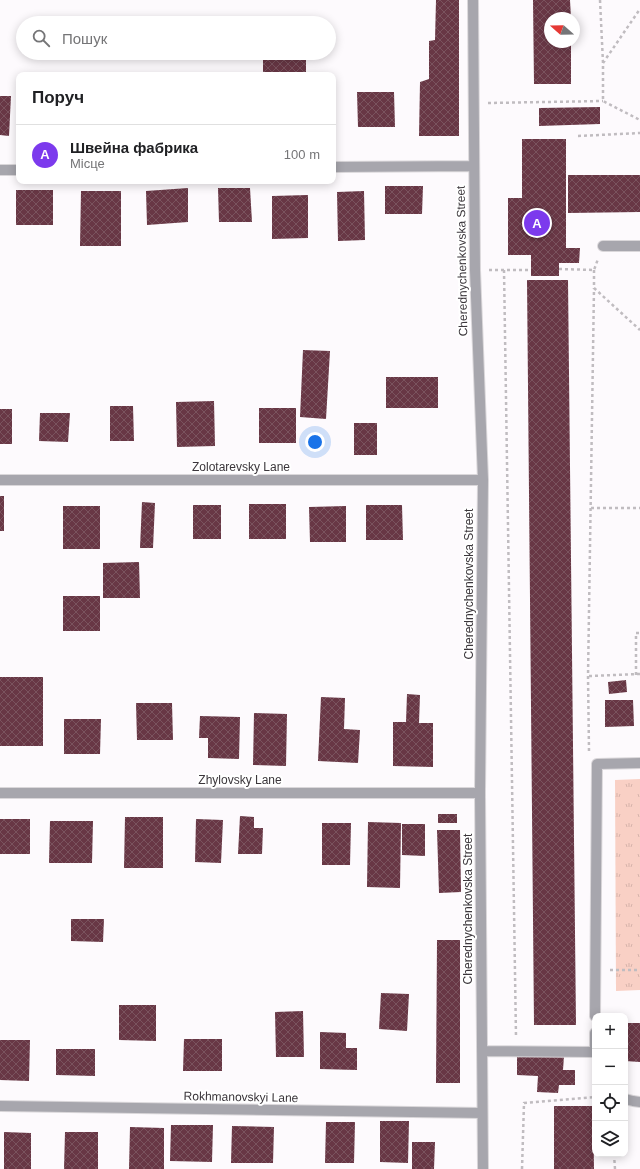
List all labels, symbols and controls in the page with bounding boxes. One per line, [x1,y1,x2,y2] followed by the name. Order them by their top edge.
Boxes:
[544,12,580,48] north arrow
[16,16,336,60] search box
[30,27,52,49] icon: search
[62,30,107,47] text: Пошук
[32,88,84,107] text: Поруч
[70,139,198,156] text: Швейна фабрика
[40,147,50,162] text: A
[284,147,320,162] text: 100 m
[70,156,105,171] text: Місце
[454,185,470,336] street label: Cherednychenkovska Street
[524,208,550,238] pin: A
[305,432,325,452] your location
[192,460,290,474] street label: Zolotarevsky Lane
[462,508,476,659] street label: Cherednychenkovska Street
[198,773,282,787] street label: Zhylovsky Lane
[461,833,475,984] street label: Cherednychenkovska Street
[592,1013,628,1157] map controls
[592,1013,628,1049] button: +
[592,1049,628,1085] button: −
[592,1085,628,1121] button: locate
[184,1089,299,1105] street label: Rokhmanovskyi Lane
[592,1121,628,1157] button: layers

